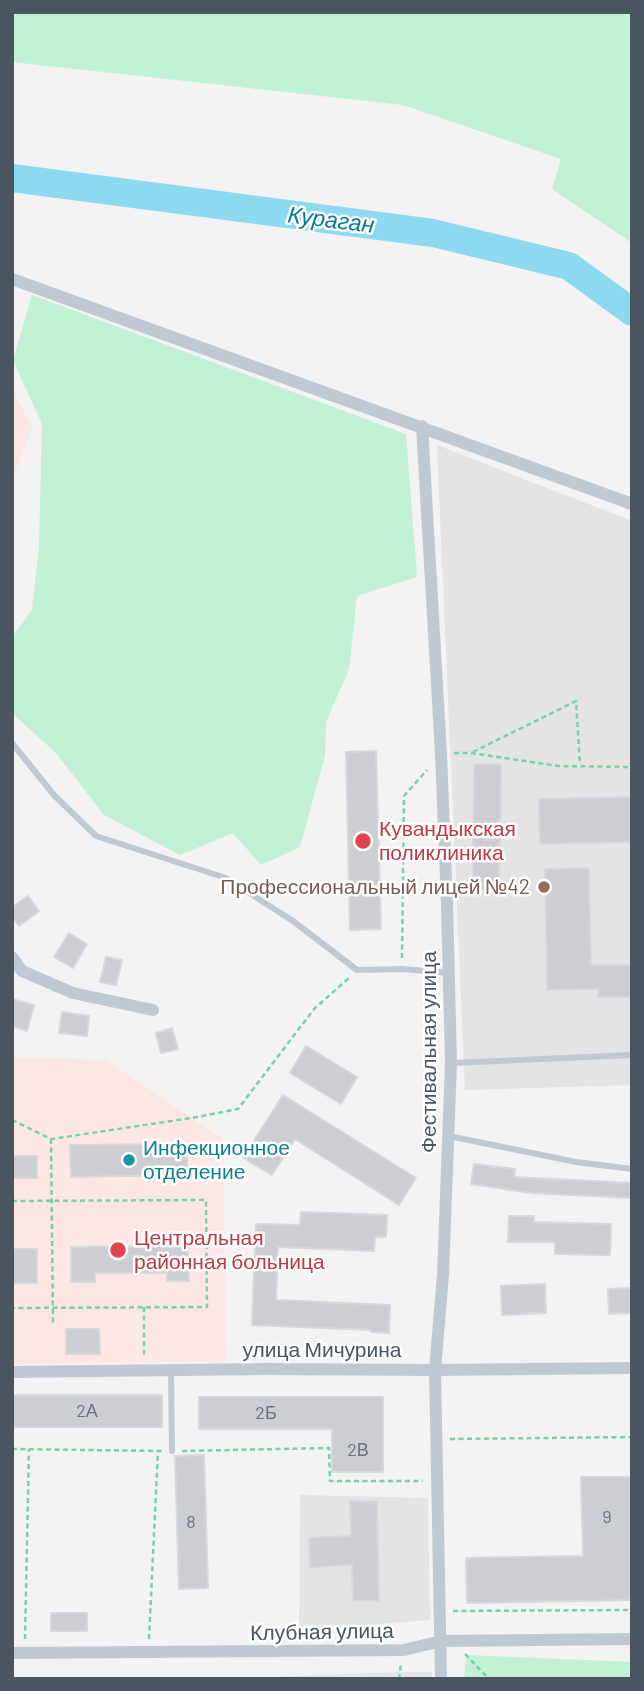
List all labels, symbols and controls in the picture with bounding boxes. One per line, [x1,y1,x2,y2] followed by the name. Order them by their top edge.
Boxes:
[286,201,376,239] water label: Кураган
[379,816,516,866] place label: Кувандыкская поликлиника
[353,831,373,851] marker: Кувандыкская поликлиника
[220,874,530,900] place label: Профессиональный лицей №42
[536,879,552,895] marker: Профессиональный лицей №42
[416,951,442,1153] street label: Фестивальная улица
[143,1135,290,1185] place label: Инфекционное отделение
[121,1152,137,1168] marker: Инфекционное отделение
[134,1225,325,1275] place label: Центральная районная больница
[108,1240,128,1260] marker: Центральная районная больница
[242,1337,402,1363] street label: улица Мичурина
[76,1400,98,1422] house number: 2А
[255,1402,277,1424] house number: 2Б
[347,1439,369,1461] house number: 2В
[602,1506,612,1528] house number: 9
[186,1511,196,1533] house number: 8
[250,1618,394,1646] street label: Клубная улица

